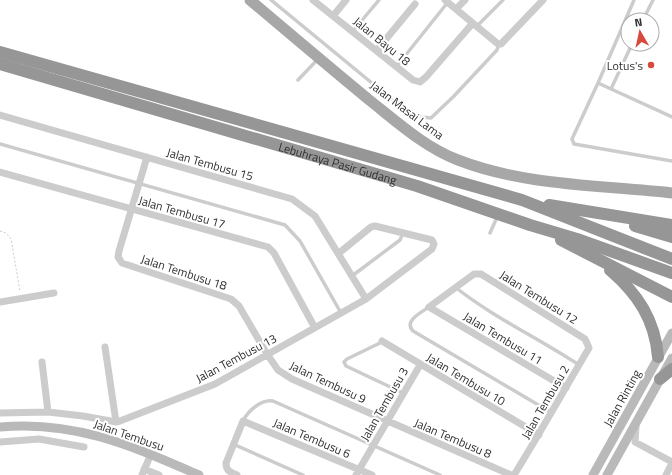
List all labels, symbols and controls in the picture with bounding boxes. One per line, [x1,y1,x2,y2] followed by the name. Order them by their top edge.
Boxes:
[349,12,415,70] street label: Jalan Bayu 18
[620,12,660,52] north arrow
[633,14,643,31] text: N
[607,56,643,75] place label: Lotus's
[646,60,656,70] marker: Lotus's
[366,76,448,144] street label: Jalan Masai Lama
[276,137,399,189] street label: Lebuhraya Pasir Gudang
[164,143,256,186] street label: Jalan Tembusu 15
[136,191,228,233] street label: Jalan Tembusu 17
[139,249,230,295] street label: Jalan Tembusu 18
[496,265,582,329] street label: Jalan Tembusu 12
[460,307,546,369] street label: Jalan Tembusu 11
[192,329,280,387] street label: Jalan Tembusu 13
[423,348,509,410] street label: Jalan Tembusu 10
[287,356,370,408] street label: Jalan Tembusu 9
[516,361,574,443] street label: Jalan Tembusu 2
[355,363,413,445] street label: Jalan Tembusu 3
[598,366,646,430] street label: Jalan Rinting
[270,413,354,463] street label: Jalan Tembusu 6
[411,413,495,463] street label: Jalan Tembusu 8
[91,414,167,456] street label: Jalan Tembusu

